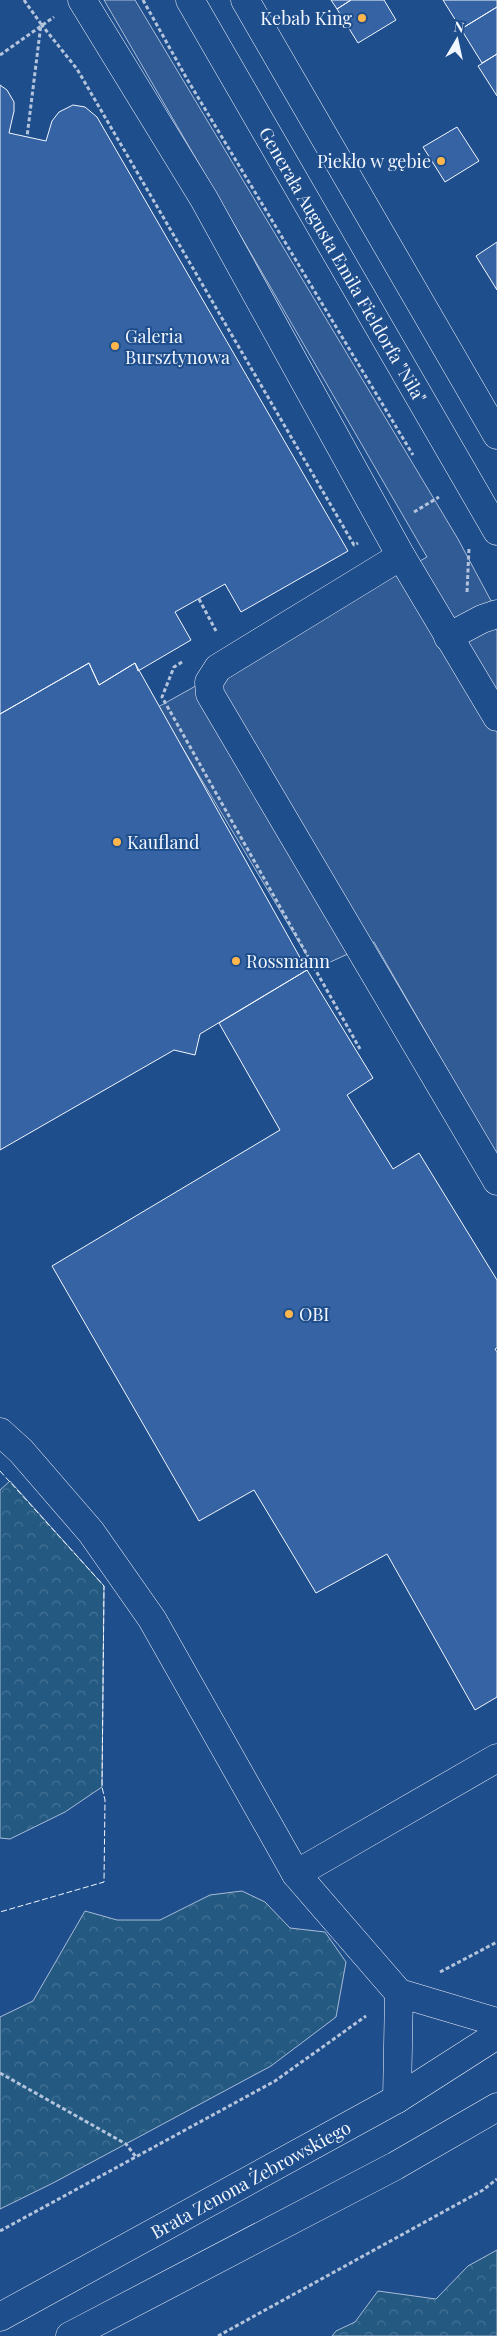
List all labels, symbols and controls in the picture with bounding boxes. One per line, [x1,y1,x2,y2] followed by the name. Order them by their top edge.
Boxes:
[260,6,352,30] place label: Kebab King
[356,12,368,24] marker: Kebab King
[432,15,482,65] north arrow
[453,16,466,37] text: N
[254,123,432,407] street label: Generała Augusta Emila Fieldorfa "Nila"
[317,149,431,173] place label: Piekło w gębie
[435,155,447,167] marker: Piekło w gębie
[125,324,230,369] place label: Galeria Bursztynowa
[109,340,121,352] marker: Galeria Bursztynowa
[127,830,200,854] place label: Kaufland
[111,836,123,848] marker: Kaufland
[246,949,330,973] place label: Rossmann
[230,955,242,967] marker: Rossmann
[299,1302,329,1326] place label: OBI
[283,1308,295,1320] marker: OBI
[146,2115,355,2244] street label: Brata Zenona Żebrowskiego

